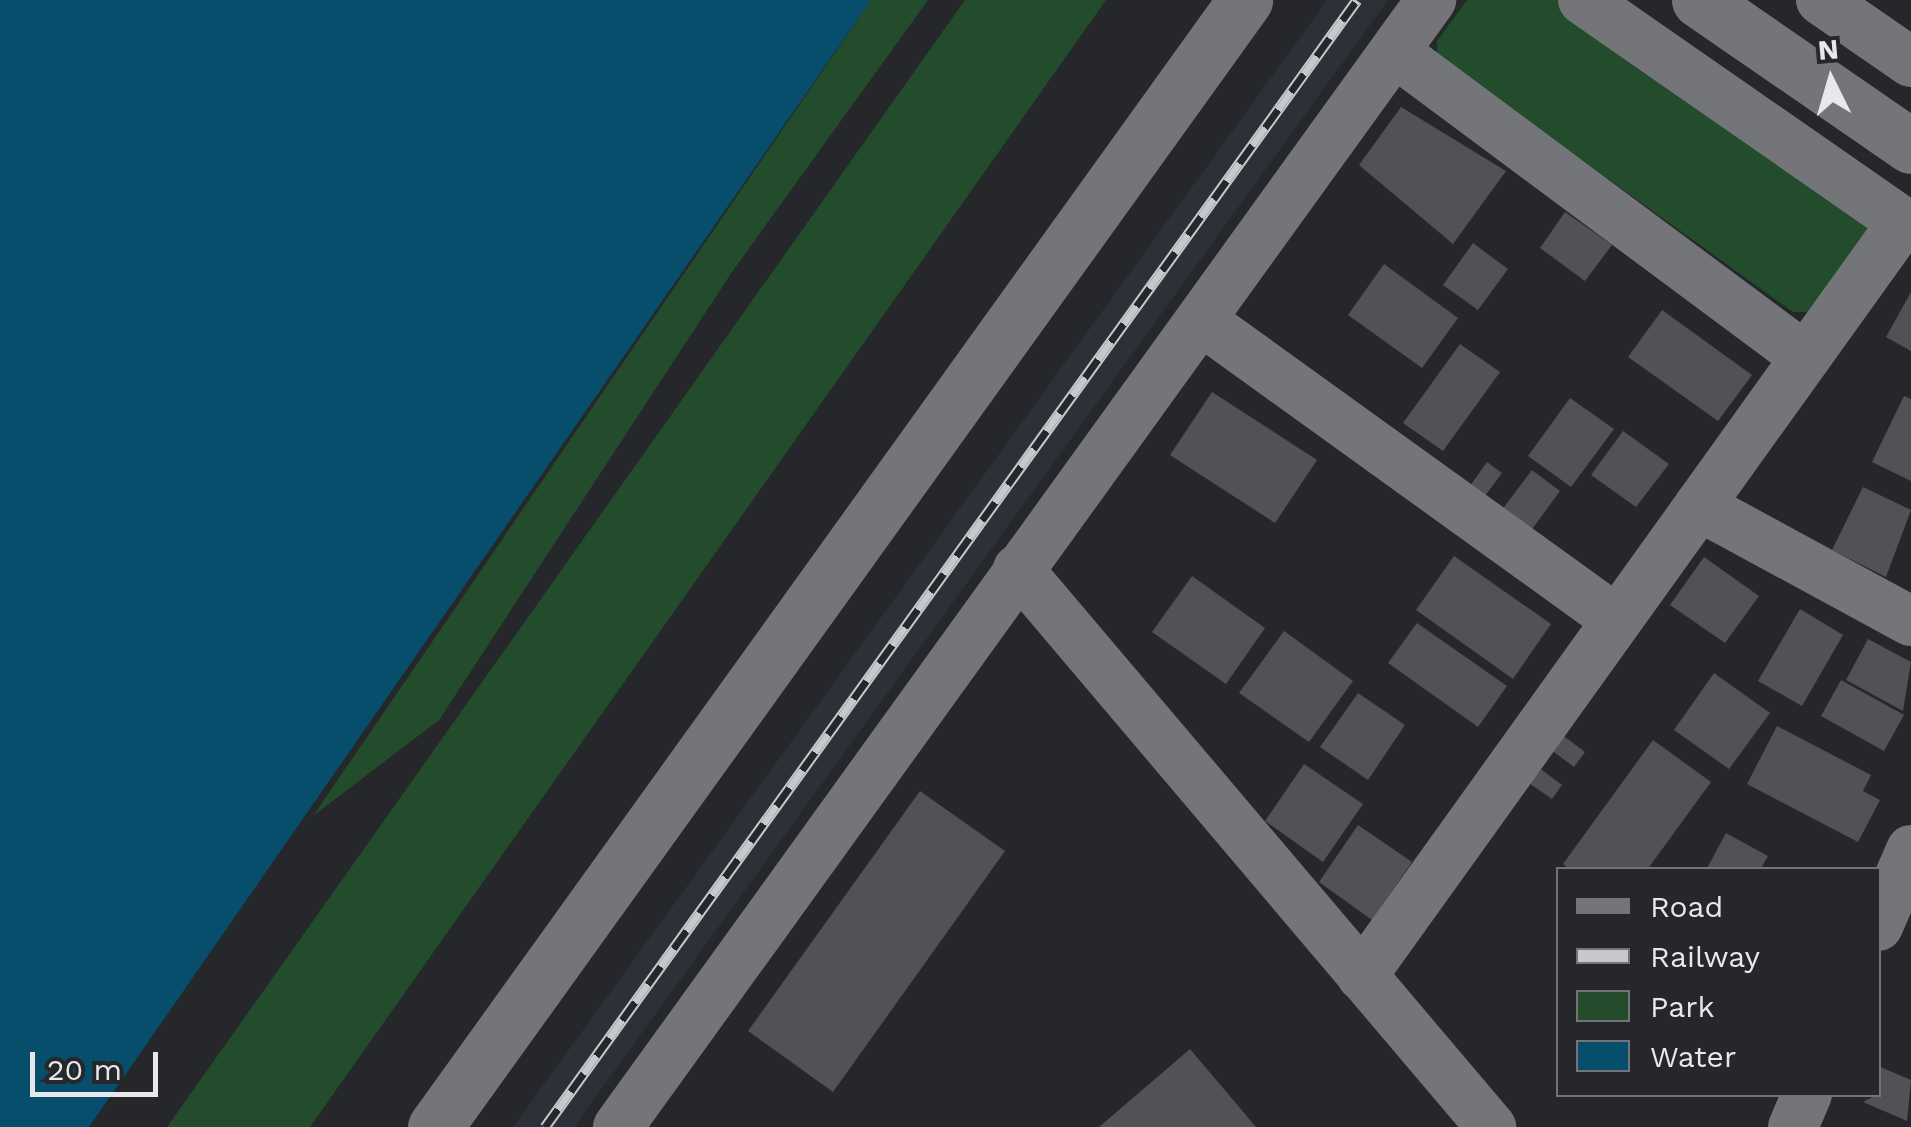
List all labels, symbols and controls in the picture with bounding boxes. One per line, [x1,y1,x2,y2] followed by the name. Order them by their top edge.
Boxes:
[1781,30,1881,130] north arrow
[1817,32,1840,67] text: N
[1556,867,1881,1097] legend
[1650,889,1723,924] text: Road
[1650,939,1760,974] text: Railway
[1650,989,1715,1024] text: Park
[35,1032,162,1094] scale bar
[1650,1039,1736,1074] text: Water
[47,1052,122,1087] text: 20 m

